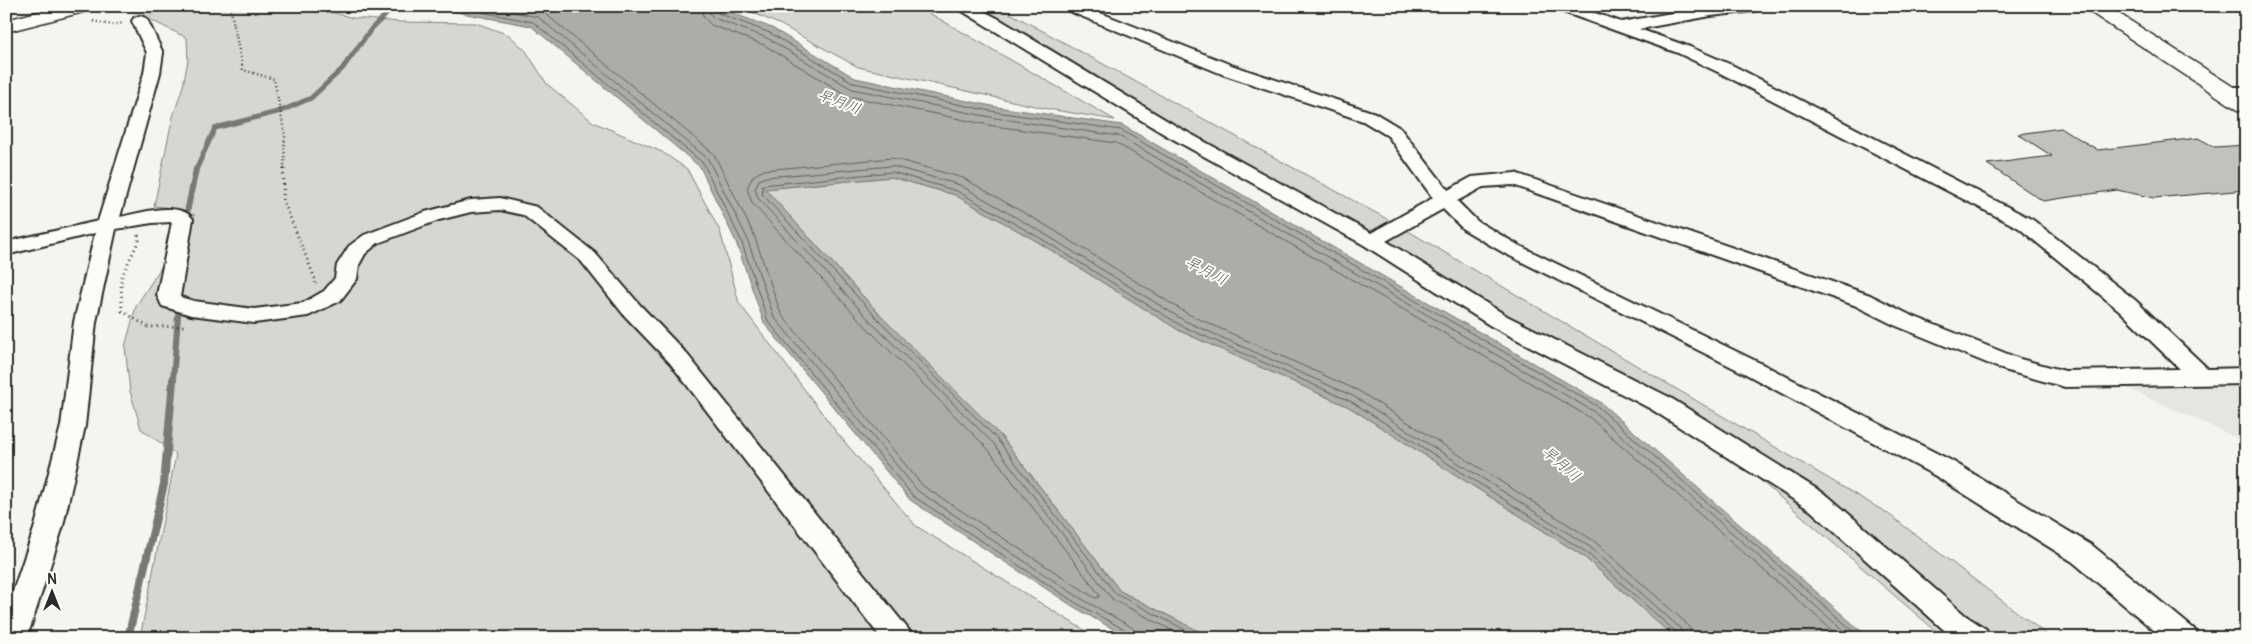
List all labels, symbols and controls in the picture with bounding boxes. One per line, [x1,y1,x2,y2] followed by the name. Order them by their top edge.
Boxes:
[815,85,863,119] water label: 早月川
[1182,252,1230,290] water label: 早月川
[1538,442,1584,486] water label: 早月川
[28,566,78,616] north arrow
[47,571,57,588] text: N

